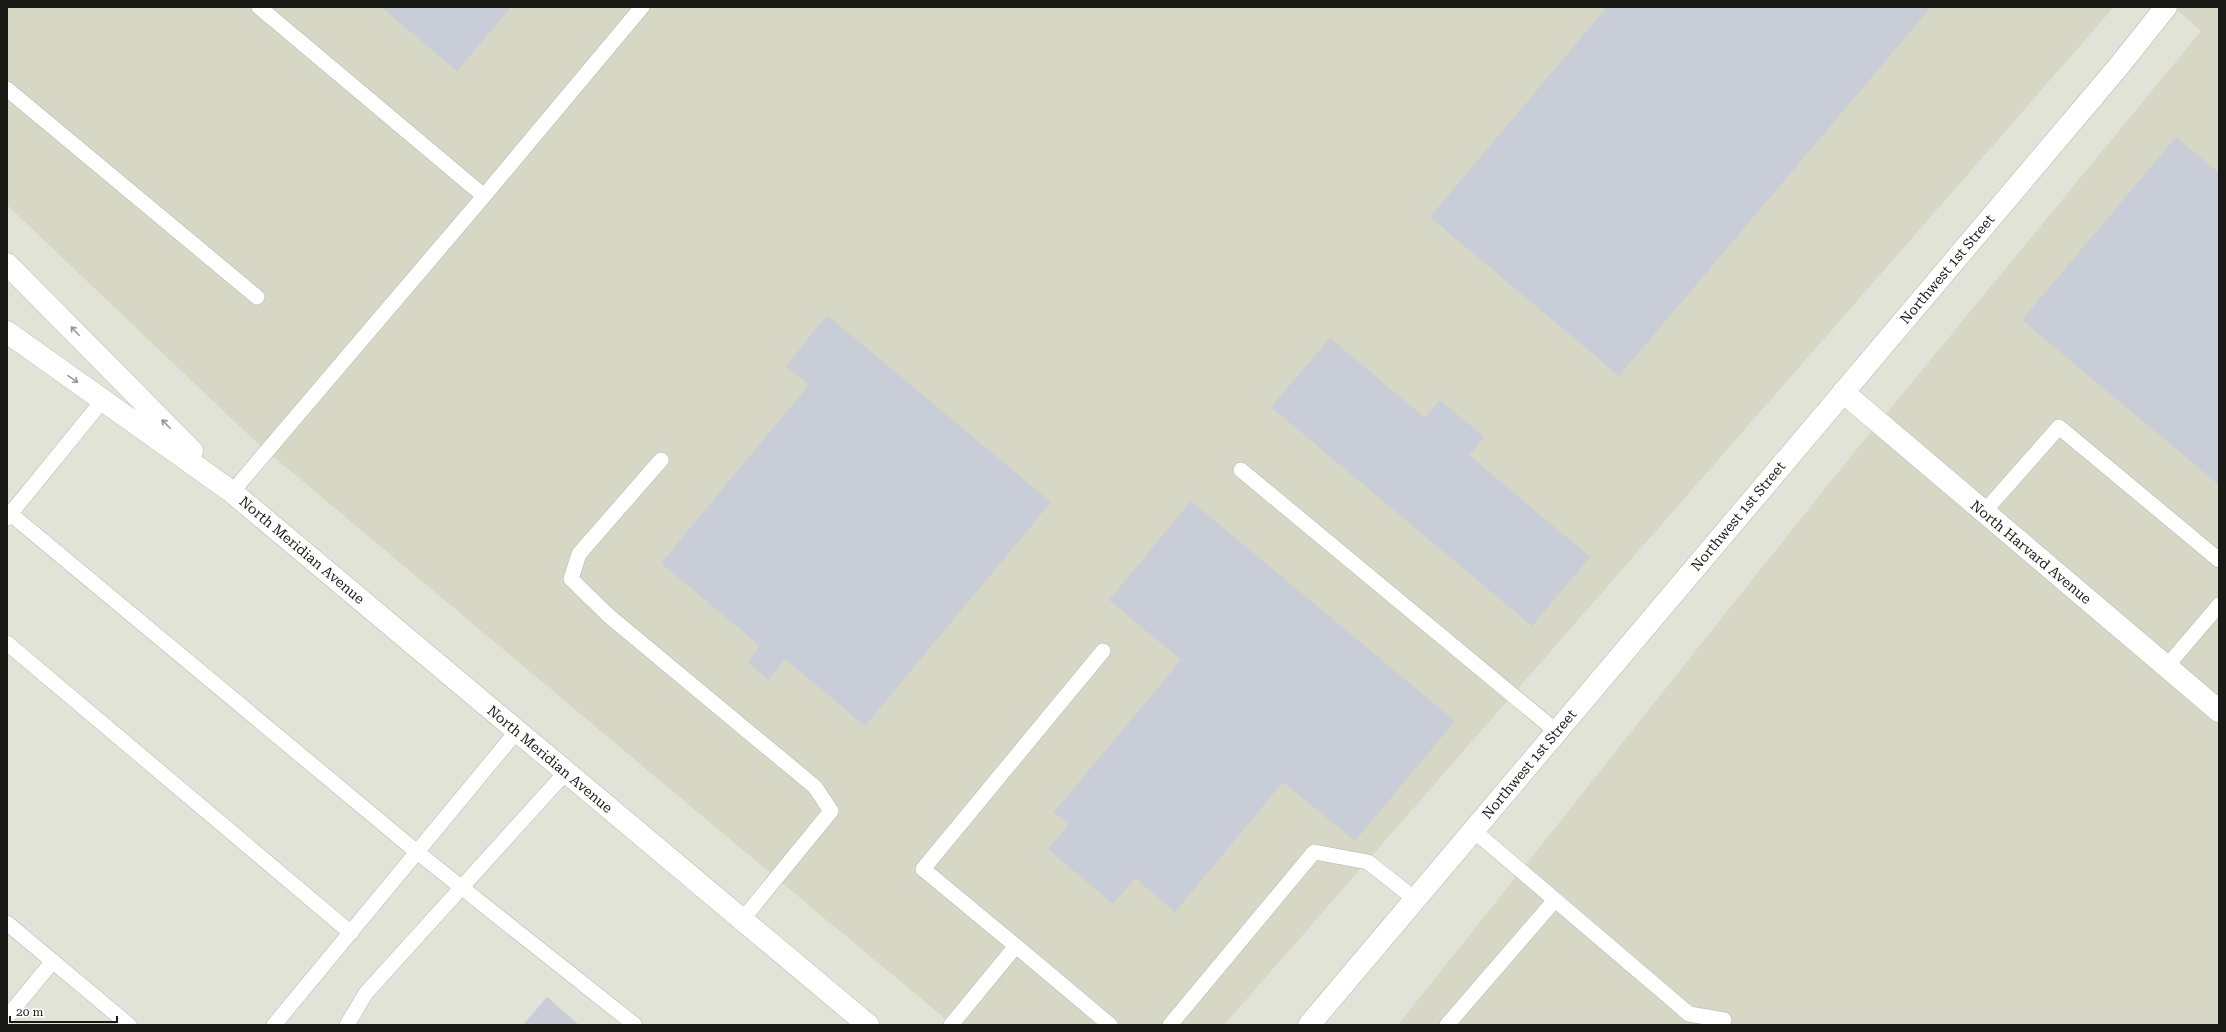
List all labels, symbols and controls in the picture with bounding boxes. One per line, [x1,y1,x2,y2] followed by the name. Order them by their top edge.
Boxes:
[1897,211,1997,327] street label: Northwest 1st Street
[70,326,80,336] one-way arrow
[67,375,78,383] one-way arrow
[161,419,171,429] one-way arrow
[1688,458,1788,574] street label: Northwest 1st Street
[236,493,368,607] street label: North Meridian Avenue
[1968,497,2095,607] street label: North Harvard Avenue
[484,702,616,816] street label: North Meridian Avenue
[1479,706,1579,822] street label: Northwest 1st Street
[10,998,117,1024] scale bar
[16,1005,43,1019] text: 20 m

